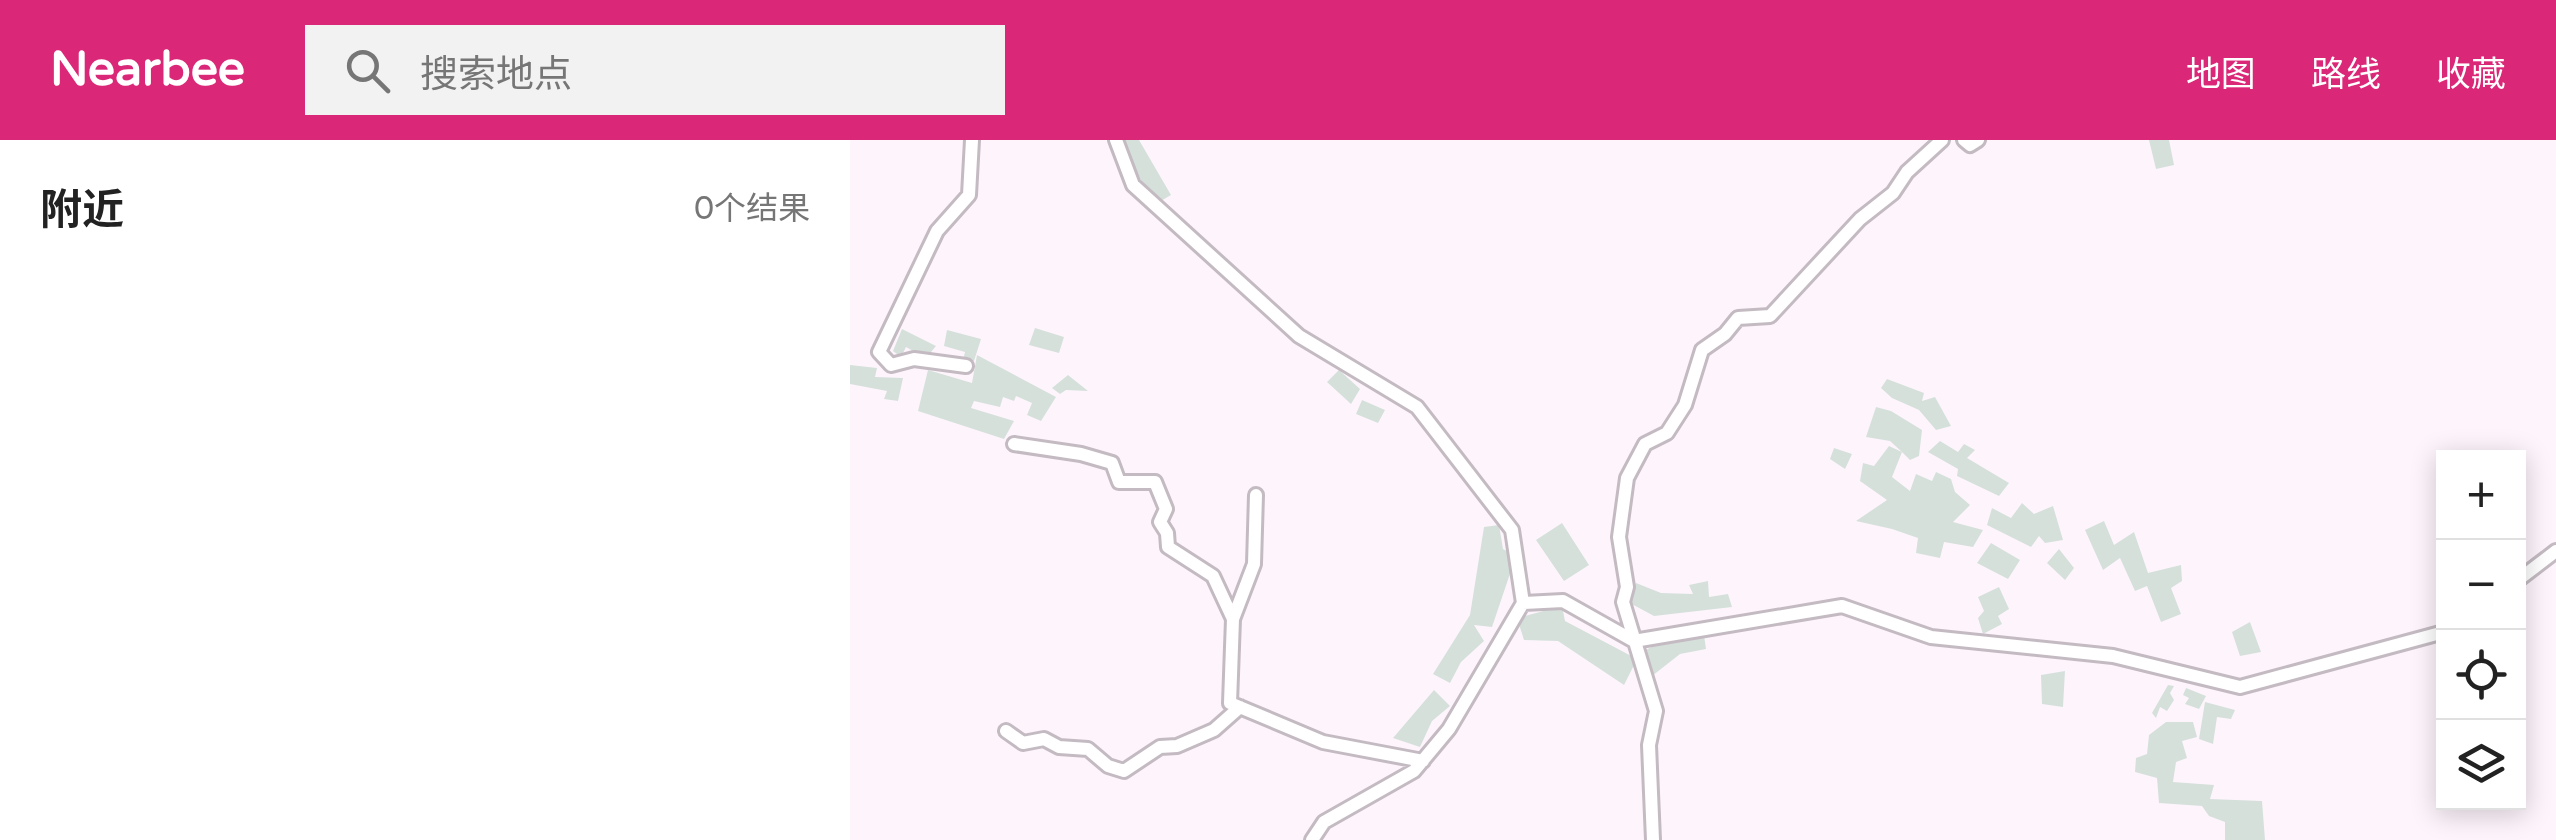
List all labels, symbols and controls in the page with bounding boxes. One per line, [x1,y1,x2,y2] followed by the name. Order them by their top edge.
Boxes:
[305,25,1005,115] search box
[50,41,245,99] text: Nearbee
[340,43,395,98] icon: search
[420,52,572,98] text: 搜索地点
[2186,54,2256,96] text: 地图
[2311,54,2381,96] text: 路线
[2436,54,2506,96] text: 收藏
[40,185,124,236] text: 附近
[694,190,810,228] text: 0个结果
[2436,450,2526,810] map controls
[2436,450,2526,540] button: +
[2436,540,2526,630] button: −
[2436,630,2526,720] button: locate
[2436,720,2526,810] button: layers

